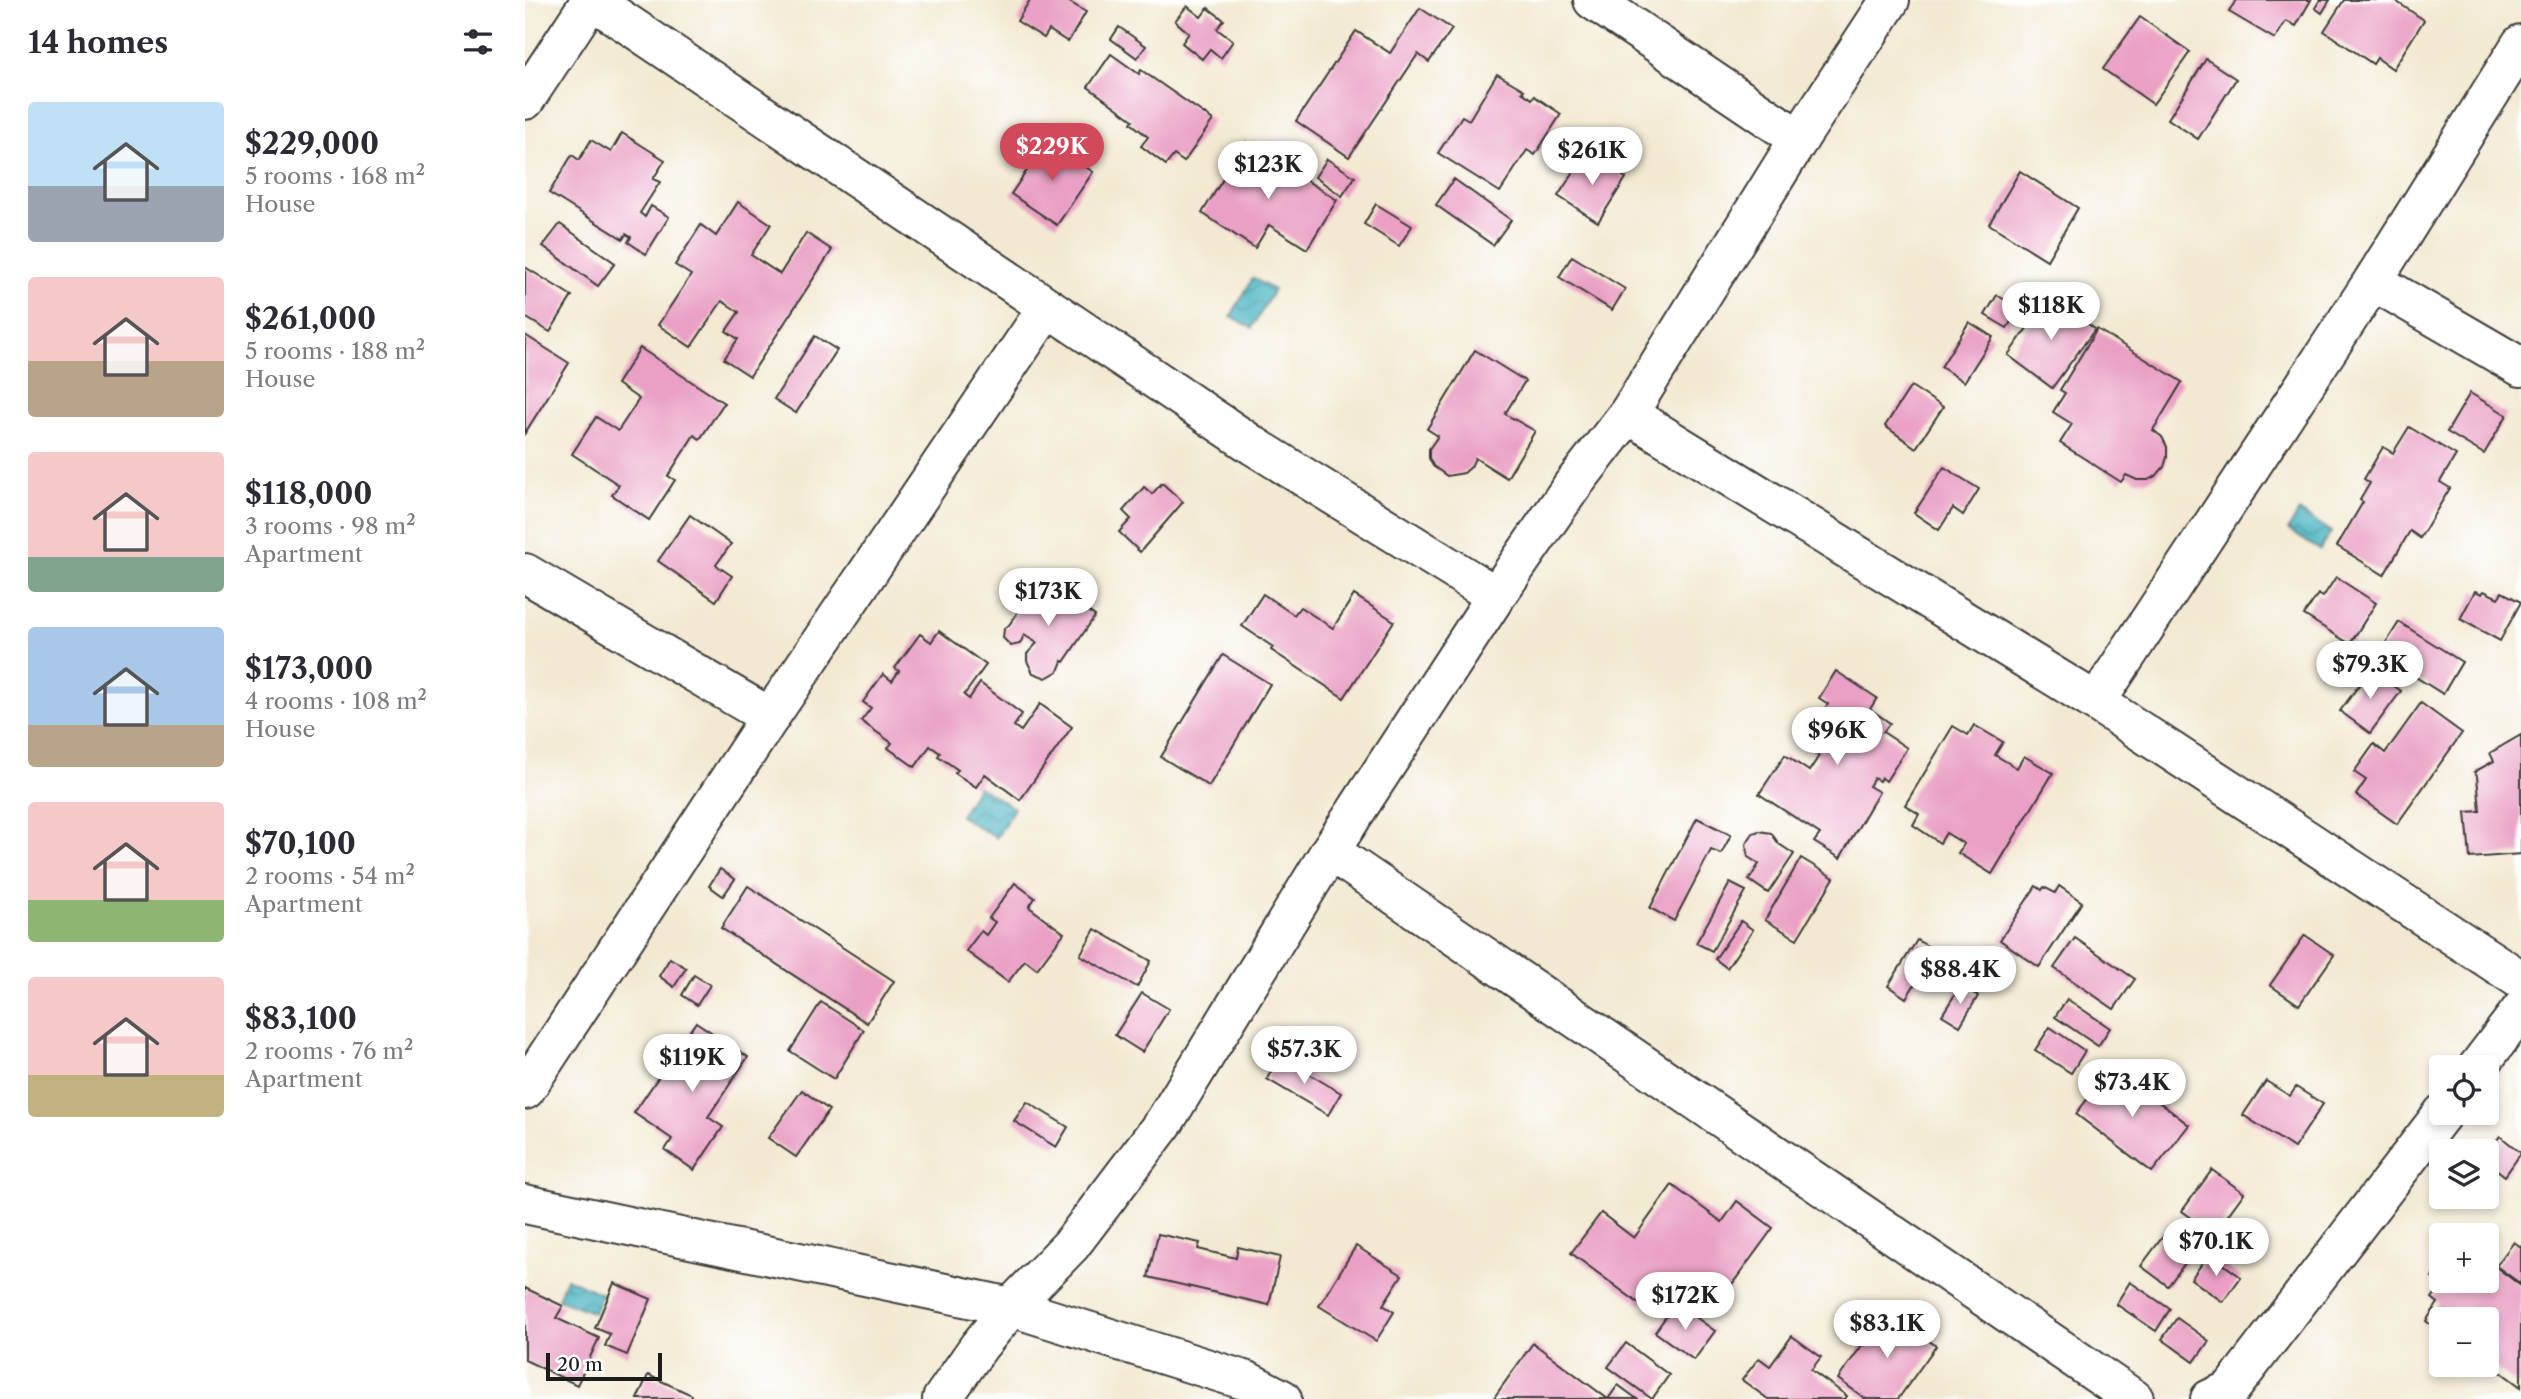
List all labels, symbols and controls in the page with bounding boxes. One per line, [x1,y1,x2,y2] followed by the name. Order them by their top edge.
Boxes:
[459,23,497,61] icon: filters
[28,24,168,61] text: 14 homes
[1003,124,1101,183] pin: $229K
[245,125,379,162] text: $229,000
[1543,128,1641,187] pin: $261K
[84,130,168,214] icon: home
[1016,132,1088,160] text: $229K
[1558,136,1626,164] text: $261K
[1219,142,1317,201] pin: $123K
[1234,150,1302,178] text: $123K
[245,162,425,190] text: 5 rooms · 168 m²
[245,190,315,218] text: House
[2002,282,2100,342] pin: $118K
[2018,291,2084,319] text: $118K
[245,300,376,337] text: $261,000
[84,305,168,389] icon: home
[245,337,425,365] text: 5 rooms · 188 m²
[245,365,315,393] text: House
[245,475,372,512] text: $118,000
[84,480,168,564] icon: home
[245,512,416,540] text: 3 rooms · 98 m²
[245,540,363,568] text: Apartment
[999,568,1097,628] pin: $173K
[1015,577,1081,605] text: $173K
[2313,642,2427,701] pin: $79.3K
[245,650,373,687] text: $173,000
[2332,650,2408,678] text: $79.3K
[84,655,168,739] icon: home
[245,687,427,715] text: 4 rooms · 108 m²
[1796,708,1878,767] pin: $96K
[245,715,315,743] text: House
[1808,716,1866,744] text: $96K
[245,825,356,862] text: $70,100
[84,830,168,914] icon: home
[245,862,415,890] text: 2 rooms · 54 m²
[245,890,363,918] text: Apartment
[1903,946,2017,1006] pin: $88.4K
[1920,955,2000,983] text: $88.4K
[245,1000,357,1037] text: $83,100
[84,1005,168,1089] icon: home
[1247,1026,1361,1086] pin: $57.3K
[643,1034,741,1094] pin: $119K
[1267,1035,1341,1063] text: $57.3K
[245,1037,413,1065] text: 2 rooms · 76 m²
[659,1043,725,1071] text: $119K
[2429,1055,2499,1377] map controls
[2429,1055,2499,1125] button: locate
[2075,1060,2189,1119] pin: $73.4K
[245,1065,363,1093] text: Apartment
[2094,1068,2170,1096] text: $73.4K
[2429,1139,2499,1209] button: layers
[2159,1218,2273,1278] pin: $70.1K
[2429,1223,2499,1293] button: +
[2179,1227,2253,1255] text: $70.1K
[1636,1272,1734,1332] pin: $172K
[1651,1281,1719,1309] text: $172K
[1830,1300,1944,1360] pin: $83.1K
[2429,1307,2499,1377] button: −
[1849,1309,1925,1337] text: $83.1K
[546,1350,661,1382] scale bar
[557,1353,603,1376] text: 20 m

